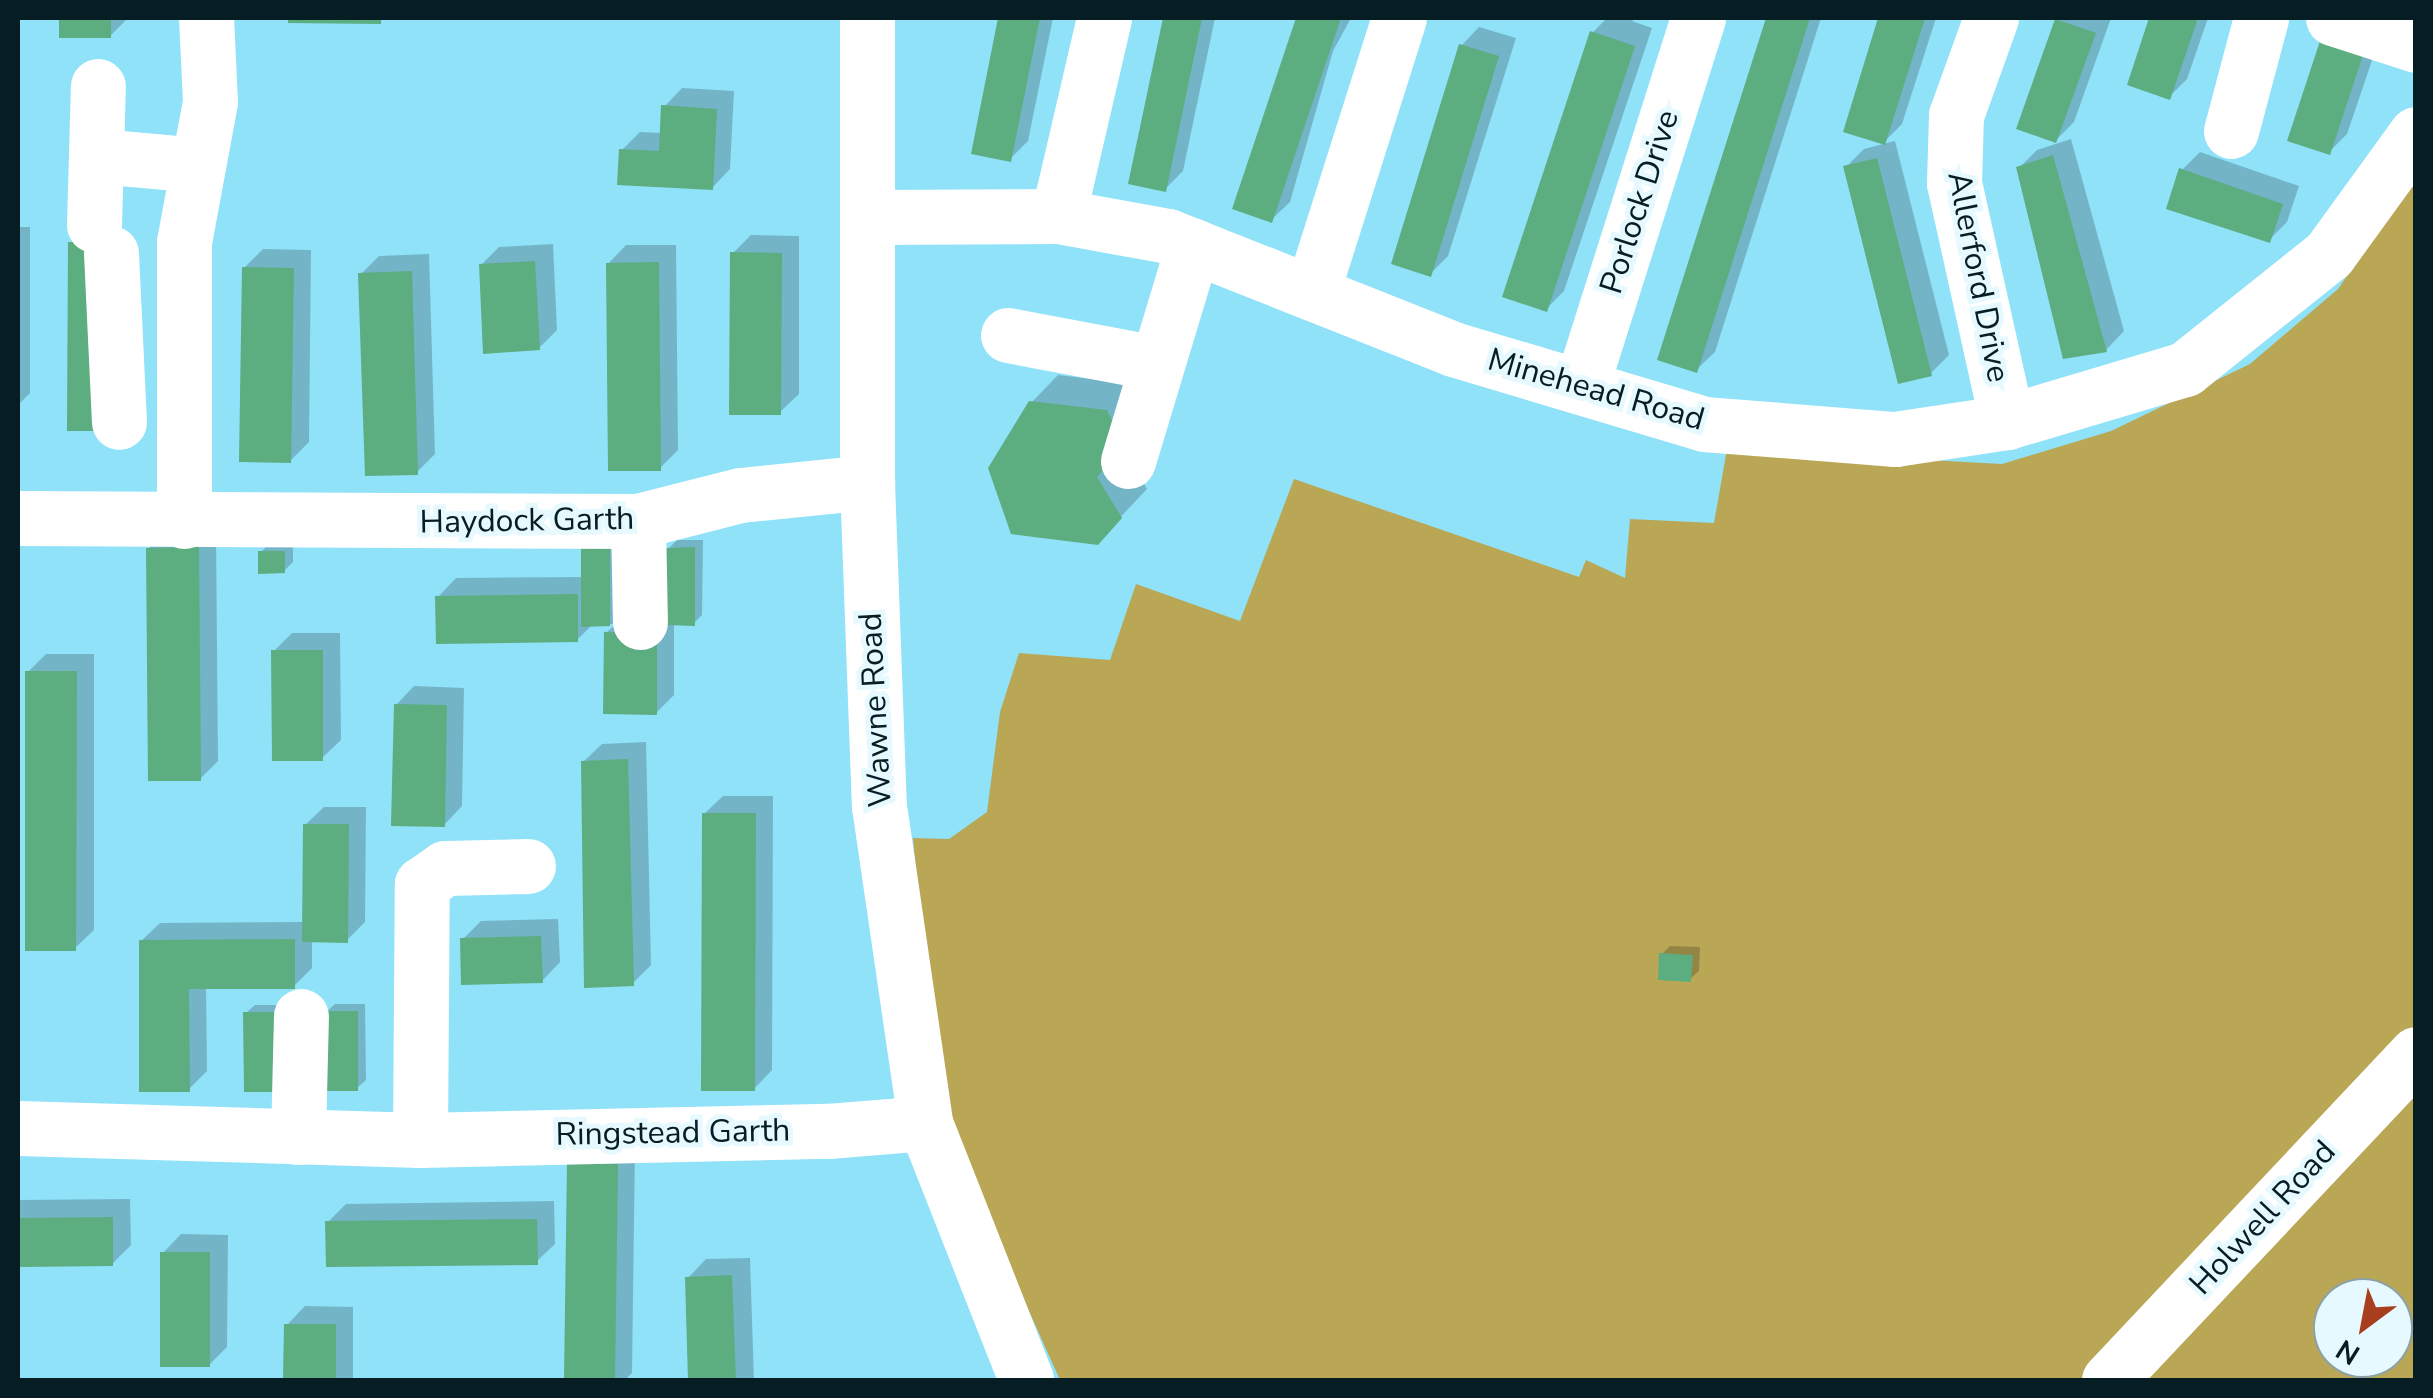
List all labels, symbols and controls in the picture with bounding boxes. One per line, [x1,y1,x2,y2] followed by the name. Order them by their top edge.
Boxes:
[1592,105,1688,299] street label: Porlock Drive
[1939,169,2017,385] street label: Allerford Drive
[1483,341,1709,439] street label: Minehead Road
[419,500,635,542] street label: Haydock Garth
[852,612,900,808] street label: Wawne Road
[555,1112,791,1154] street label: Ringstead Garth
[2182,1133,2344,1303] street label: Holwell Road
[2313,1278,2413,1378] north arrow
[2329,1330,2367,1373] text: N

